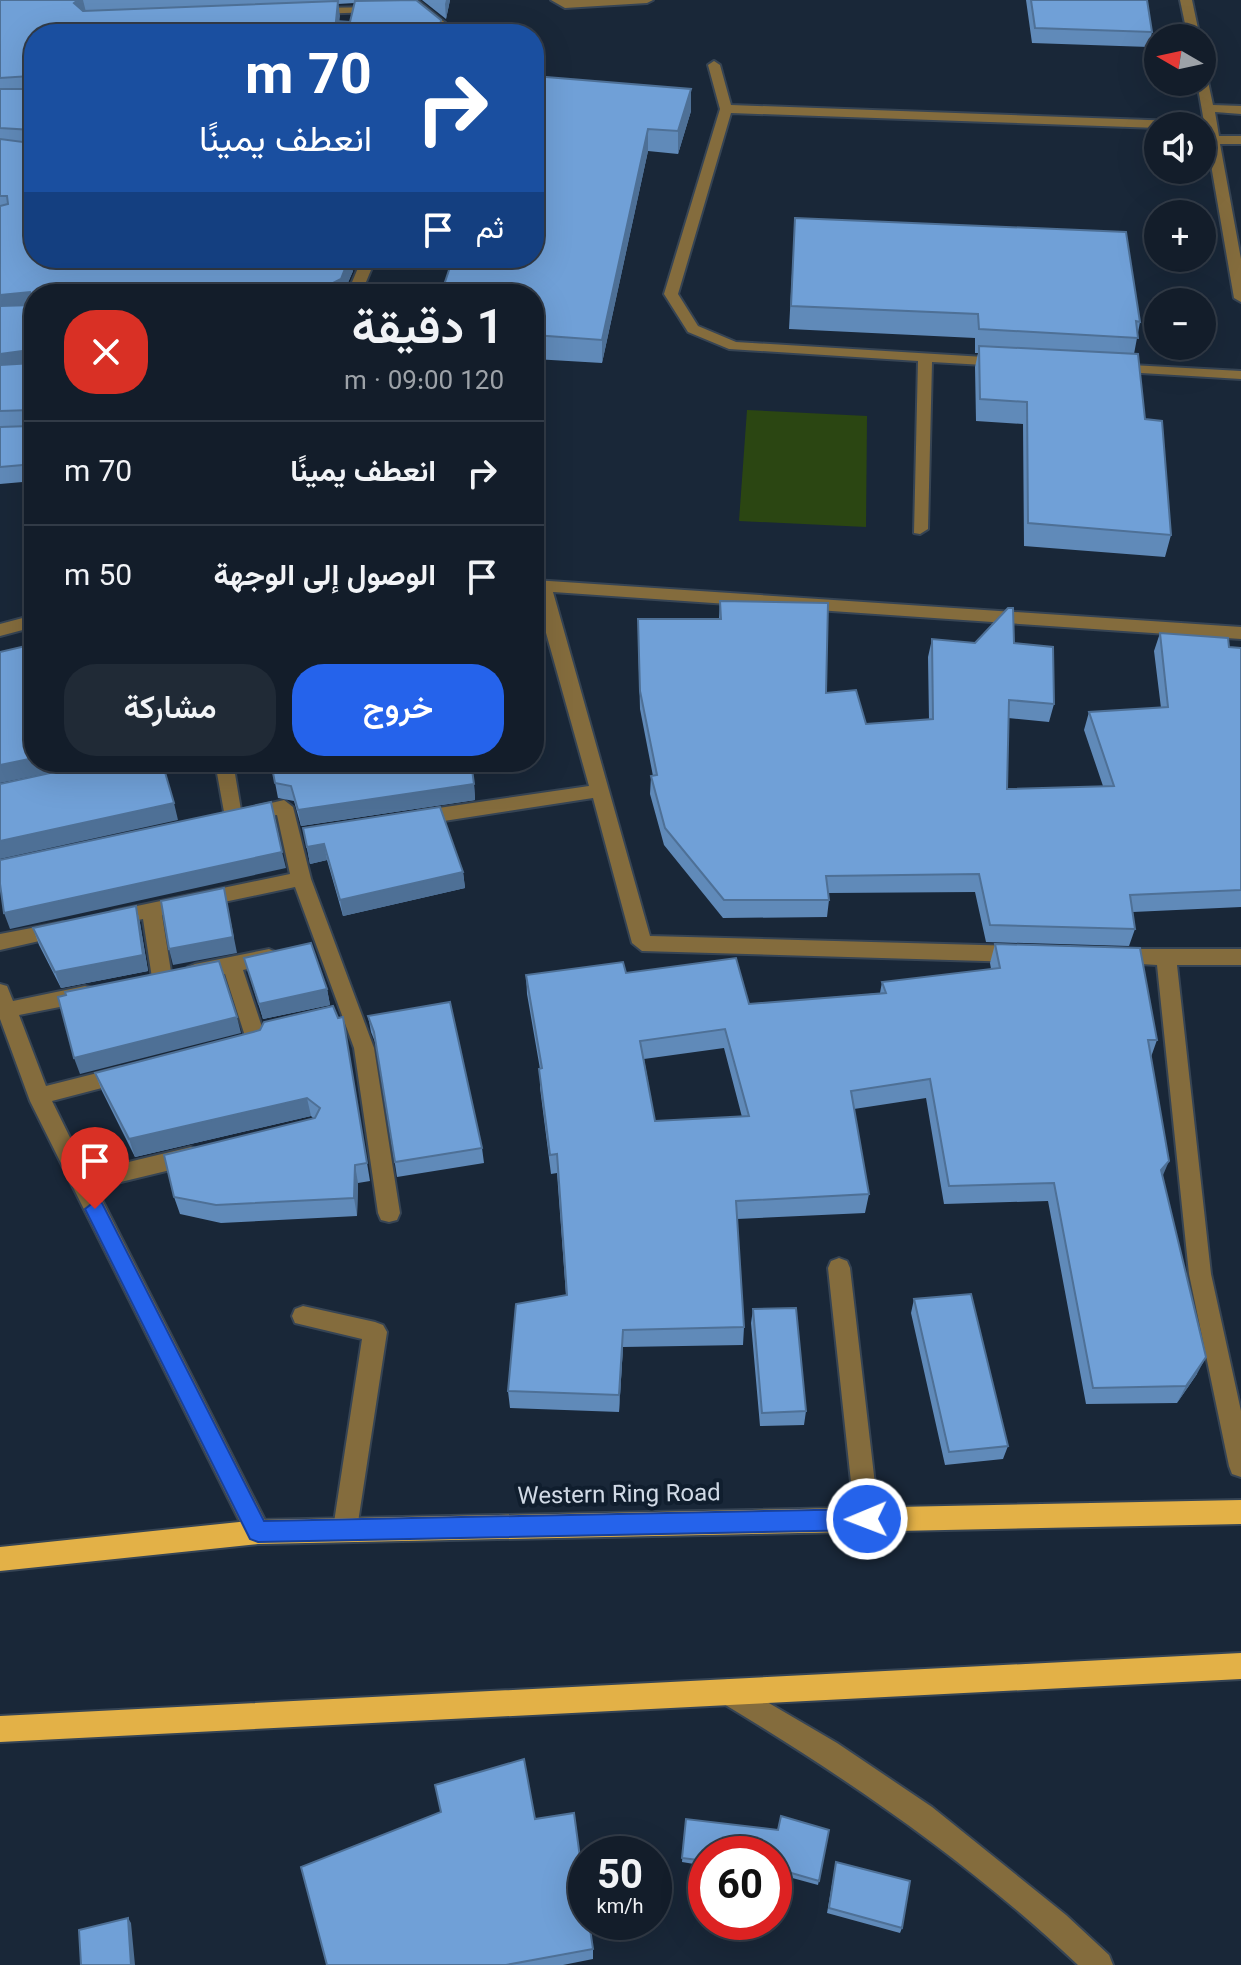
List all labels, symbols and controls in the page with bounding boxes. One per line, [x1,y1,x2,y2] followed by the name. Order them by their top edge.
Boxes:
[1144,24,1216,96] north arrow
[1144,24,1216,360] map controls
[245,36,372,123] text: 70 m
[400,56,504,160] icon: right
[1144,112,1216,184] button: sound
[199,114,372,170] text: انعطف يمينًا
[1144,200,1216,272] button: +
[476,207,504,254] text: ثم
[416,208,460,252] icon: arrive
[1144,288,1216,360] button: −
[352,294,504,369] text: 1 دقيقة
[64,310,148,394] button: close
[344,362,504,403] text: 120 m · 09:00
[64,450,132,497] text: 70 m
[290,450,436,497] text: انعطف يمينًا
[460,451,504,495] icon: right
[64,554,132,601] text: 50 m
[213,554,436,601] text: الوصول إلى الوجهة
[460,555,504,599] icon: arrive
[64,664,276,756] button: مشاركة
[292,664,504,756] button: خروج
[61,1127,129,1209] pin
[73,1139,117,1183] icon: arrive
[517,1475,721,1517] street label: Western Ring Road
[825,1477,909,1561] position arrow
[688,1836,792,1940] speed limit sign: 60
[597,1847,643,1909] text: 50
[597,1892,643,1924] text: km/h

